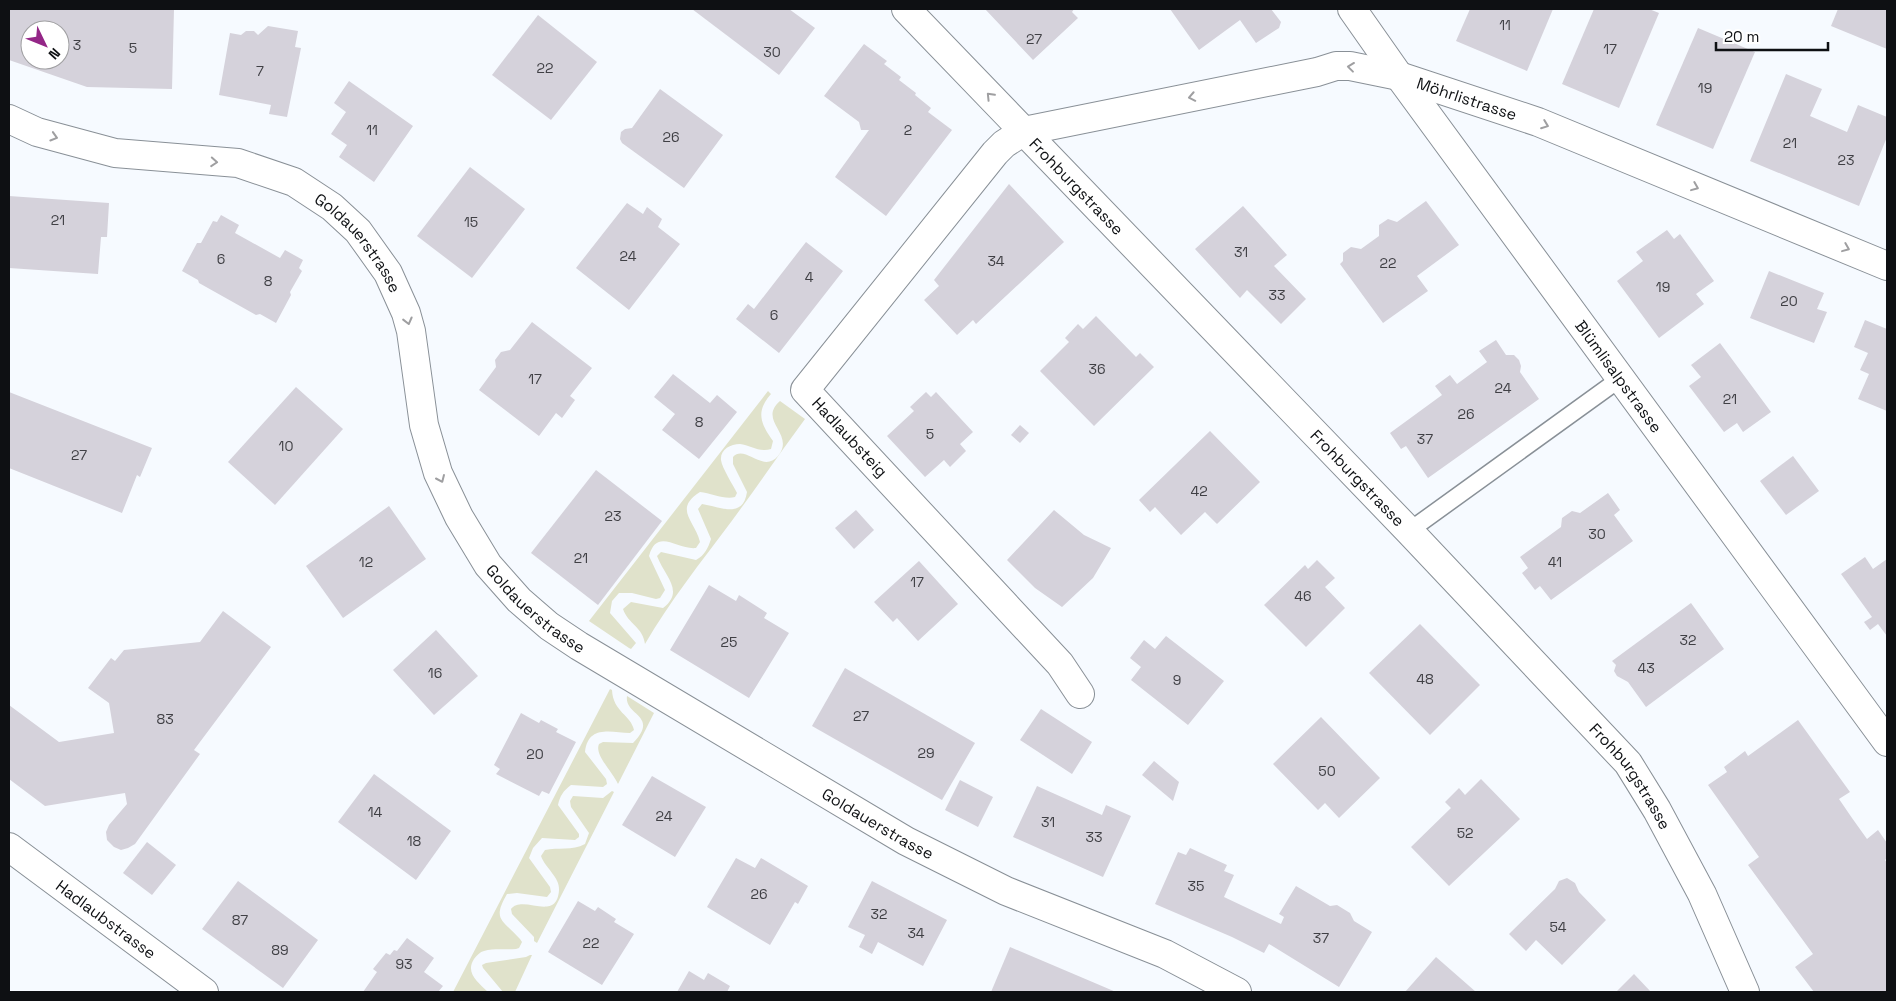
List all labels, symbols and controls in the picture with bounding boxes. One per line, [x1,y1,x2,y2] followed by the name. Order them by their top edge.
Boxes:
[1499,16,1511,34] house number: 11
[20,20,70,70] north arrow
[1716,20,1828,52] scale bar
[1724,27,1759,46] text: 20 m
[1026,30,1042,48] house number: 27
[73,36,81,54] house number: 3
[129,39,137,57] house number: 5
[1603,40,1617,58] house number: 17
[763,43,781,61] house number: 30
[45,44,64,63] text: N
[537,59,553,77] house number: 22
[256,62,264,80] house number: 7
[1347,62,1355,73] one-way arrow
[1414,73,1520,125] street label: Möhrlistrasse
[1698,79,1712,97] house number: 19
[1188,91,1197,102] one-way arrow
[987,93,996,102] one-way arrow
[1540,119,1549,129] one-way arrow
[366,121,378,139] house number: 11
[904,121,912,139] house number: 2
[662,128,680,146] house number: 26
[49,132,58,142] one-way arrow
[1025,133,1128,240] street label: Frohburgstrasse
[1783,134,1797,152] house number: 21
[1838,151,1854,169] house number: 23
[210,156,218,167] one-way arrow
[1690,180,1699,191] one-way arrow
[310,188,405,296] street label: Goldauerstrasse
[51,211,65,229] house number: 21
[464,213,478,231] house number: 15
[1234,243,1248,261] house number: 31
[1841,243,1849,253] one-way arrow
[620,247,637,265] house number: 24
[217,250,225,268] house number: 6
[987,252,1005,270] house number: 34
[1380,254,1396,272] house number: 22
[805,268,814,286] house number: 4
[264,272,273,290] house number: 8
[1656,278,1670,296] house number: 19
[1269,286,1285,304] house number: 33
[1780,292,1798,310] house number: 20
[770,306,778,324] house number: 6
[402,316,413,325] one-way arrow
[1570,316,1667,437] street label: Blümlisalpstrasse
[1088,360,1106,378] house number: 36
[528,370,542,388] house number: 17
[1495,379,1512,397] house number: 24
[1723,390,1737,408] house number: 21
[807,393,892,482] street label: Hadlaubsteig
[1457,405,1475,423] house number: 26
[695,413,704,431] house number: 8
[926,425,934,443] house number: 5
[1306,425,1409,531] street label: Frohburgstrasse
[1417,430,1433,448] house number: 37
[279,437,293,455] house number: 10
[71,446,87,464] house number: 27
[435,474,446,483] one-way arrow
[1190,482,1208,500] house number: 42
[605,507,621,525] house number: 23
[1588,525,1606,543] house number: 30
[574,549,588,567] house number: 21
[359,553,373,571] house number: 12
[1548,553,1562,571] house number: 41
[481,560,589,658] street label: Goldauerstrasse
[910,573,924,591] house number: 17
[1294,587,1312,605] house number: 46
[1680,631,1696,649] house number: 32
[721,633,737,651] house number: 25
[1637,659,1655,677] house number: 43
[428,664,442,682] house number: 16
[1416,670,1434,688] house number: 48
[1173,671,1181,689] house number: 9
[853,707,869,725] house number: 27
[156,710,174,728] house number: 83
[1585,719,1675,833] street label: Frohburgstrasse
[918,744,934,762] house number: 29
[526,745,544,763] house number: 20
[1318,762,1336,780] house number: 50
[818,783,937,864] street label: Goldauerstrasse
[368,803,383,821] house number: 14
[656,807,673,825] house number: 24
[1041,813,1055,831] house number: 31
[1457,824,1473,842] house number: 52
[1086,828,1102,846] house number: 33
[407,832,422,850] house number: 18
[51,875,160,964] street label: Hadlaubstrasse
[1188,877,1204,895] house number: 35
[750,885,768,903] house number: 26
[871,905,887,923] house number: 32
[232,911,248,929] house number: 87
[1549,918,1567,936] house number: 54
[907,924,925,942] house number: 34
[1313,929,1329,947] house number: 37
[583,934,599,952] house number: 22
[271,941,289,959] house number: 89
[395,955,413,973] house number: 93

